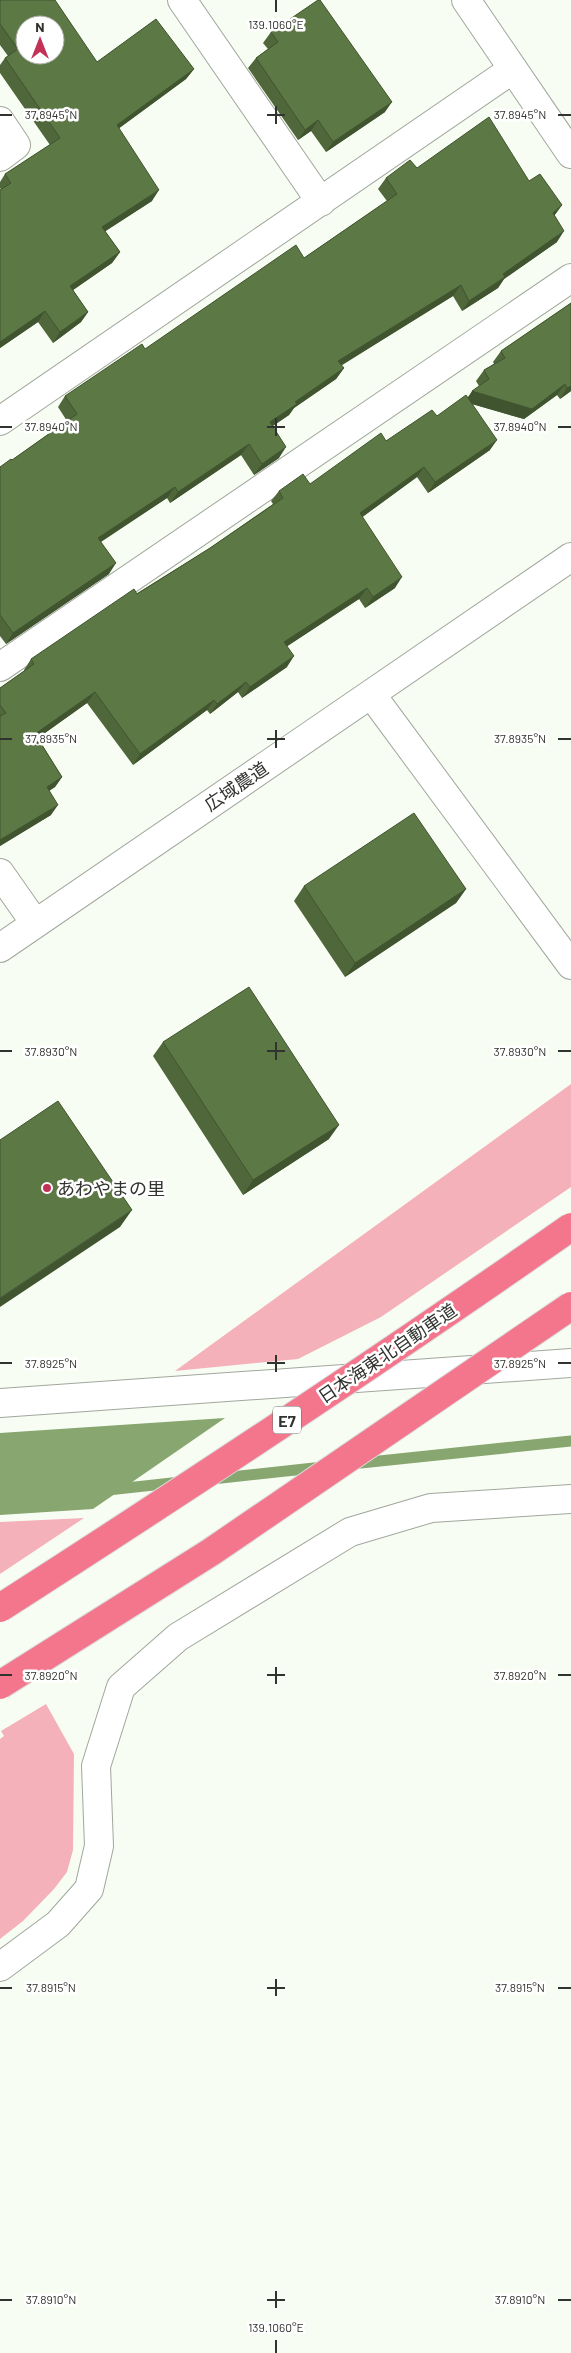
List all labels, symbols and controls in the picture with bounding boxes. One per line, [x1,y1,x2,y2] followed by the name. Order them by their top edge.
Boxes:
[15,15,65,65] north arrow
[248,17,304,31] text: 139.1060°E
[35,18,45,35] text: N
[25,107,77,121] text: 37.8945°N
[494,107,546,121] text: 37.8945°N
[24,419,78,433] text: 37.8940°N
[493,419,547,433] text: 37.8940°N
[25,731,77,745] text: 37.8935°N
[494,731,546,745] text: 37.8935°N
[200,757,272,815] street label: 広域農道
[25,1044,77,1058] text: 37.8930°N
[494,1044,546,1058] text: 37.8930°N
[57,1177,165,1199] place label: あわやまの里
[41,1182,53,1194] marker: あわやまの里
[314,1299,460,1407] street label: 日本海東北自動車道
[25,1356,77,1370] text: 37.8925°N
[494,1356,546,1370] text: 37.8925°N
[273,1406,301,1434] road number: E7
[24,1668,78,1682] text: 37.8920°N
[493,1668,547,1682] text: 37.8920°N
[26,1980,76,1994] text: 37.8915°N
[495,1980,545,1994] text: 37.8915°N
[26,2292,76,2306] text: 37.8910°N
[495,2292,545,2306] text: 37.8910°N
[248,2320,304,2334] text: 139.1060°E

